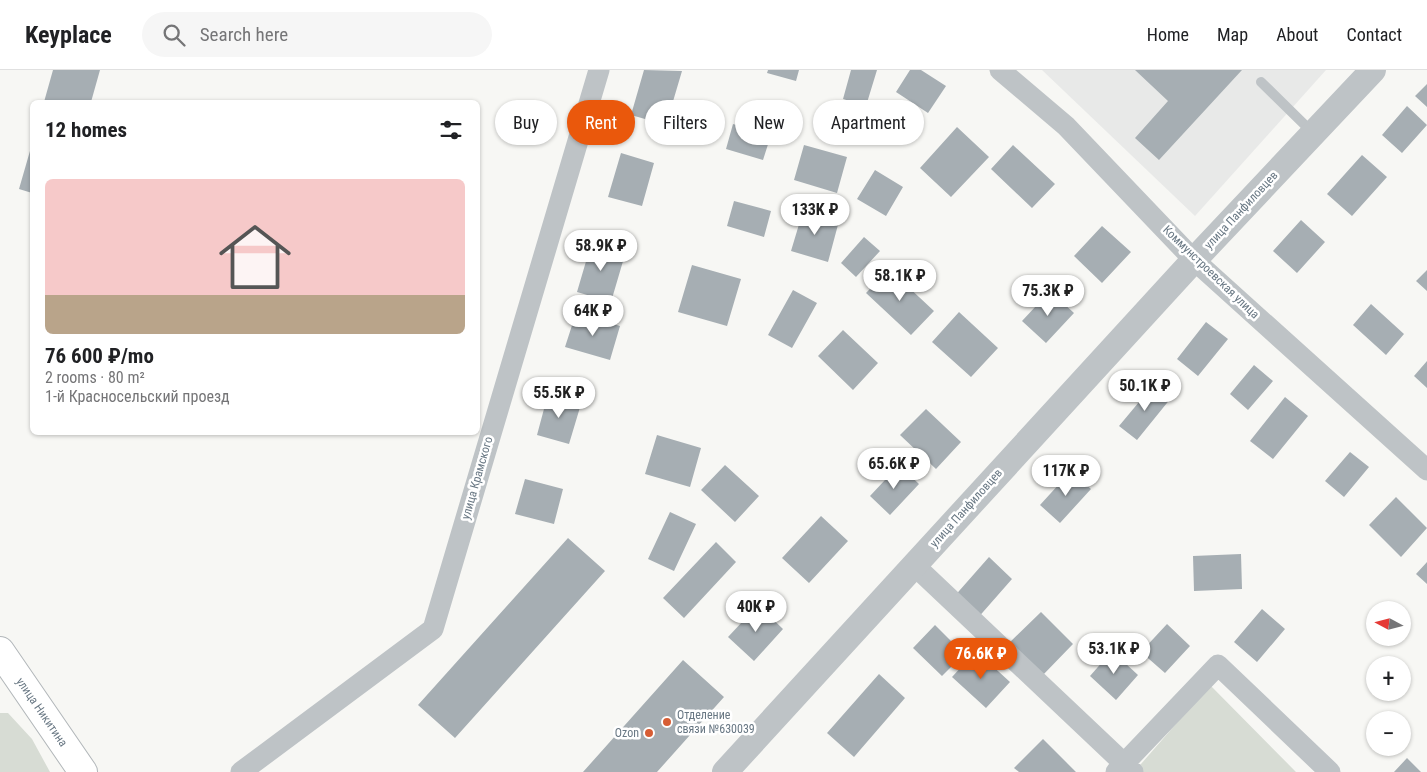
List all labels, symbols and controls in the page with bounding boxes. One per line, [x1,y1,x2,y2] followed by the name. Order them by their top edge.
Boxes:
[142,12,492,57] search box
[25,21,112,49] text: Keyplace
[160,21,188,49] icon: search
[200,23,288,46] text: Search here
[1147,24,1189,45] text: Home
[1217,24,1248,45] text: Map
[1276,24,1318,45] text: About
[1346,24,1402,45] text: Contact
[495,100,557,145] chip: Buy
[567,100,635,145] chip: Rent
[645,100,725,145] chip: Filters
[735,100,803,145] chip: New
[813,100,924,145] chip: Apartment
[437,116,465,144] icon: filters
[45,118,127,142] text: 12 homes
[1201,168,1281,252] street label: улица Панфиловцев
[774,194,856,236] pin: 133K ₽
[792,200,838,219] text: 133K ₽
[210,212,300,302] icon: home
[1160,222,1262,322] street label: Коммунстроевская улица
[555,230,647,272] pin: 58.9K ₽
[575,236,627,255] text: 58.9K ₽
[854,260,946,302] pin: 58.1K ₽
[874,266,926,285] text: 58.1K ₽
[1002,274,1094,317] pin: 75.3K ₽
[1022,281,1074,300] text: 75.3K ₽
[558,294,628,337] pin: 64K ₽
[574,301,612,320] text: 64K ₽
[45,344,154,368] text: 76 600 ₽/mo
[45,368,145,387] text: 2 rooms · 80 m²
[1099,370,1191,412] pin: 50.1K ₽
[513,376,605,419] pin: 55.5K ₽
[1119,376,1171,395] text: 50.1K ₽
[533,383,585,402] text: 55.5K ₽
[45,387,230,406] text: 1-й Красносельский проезд
[459,435,495,521] street label: улица Крамского
[848,448,940,490] pin: 65.6K ₽
[868,454,920,473] text: 65.6K ₽
[1025,454,1107,497] pin: 117K ₽
[1043,461,1089,480] text: 117K ₽
[927,466,1005,550] street label: улица Панфиловцев
[721,590,791,633] pin: 40K ₽
[737,597,775,616] text: 40K ₽
[1366,601,1411,646] north arrow
[1366,601,1411,756] map controls
[1068,632,1160,675] pin: 53.1K ₽
[935,638,1027,680] pin: 76.6K ₽
[1088,639,1140,658] text: 53.1K ₽
[955,644,1007,663] text: 76.6K ₽
[1366,656,1411,701] button: +
[13,675,71,749] street label: улица Никитина
[677,708,755,736] place label: Отделение связи №630039
[1366,711,1411,756] button: −
[661,716,673,728] marker: Отделение связи №630039
[615,726,639,740] place label: Ozon
[643,727,655,739] marker: Ozon

